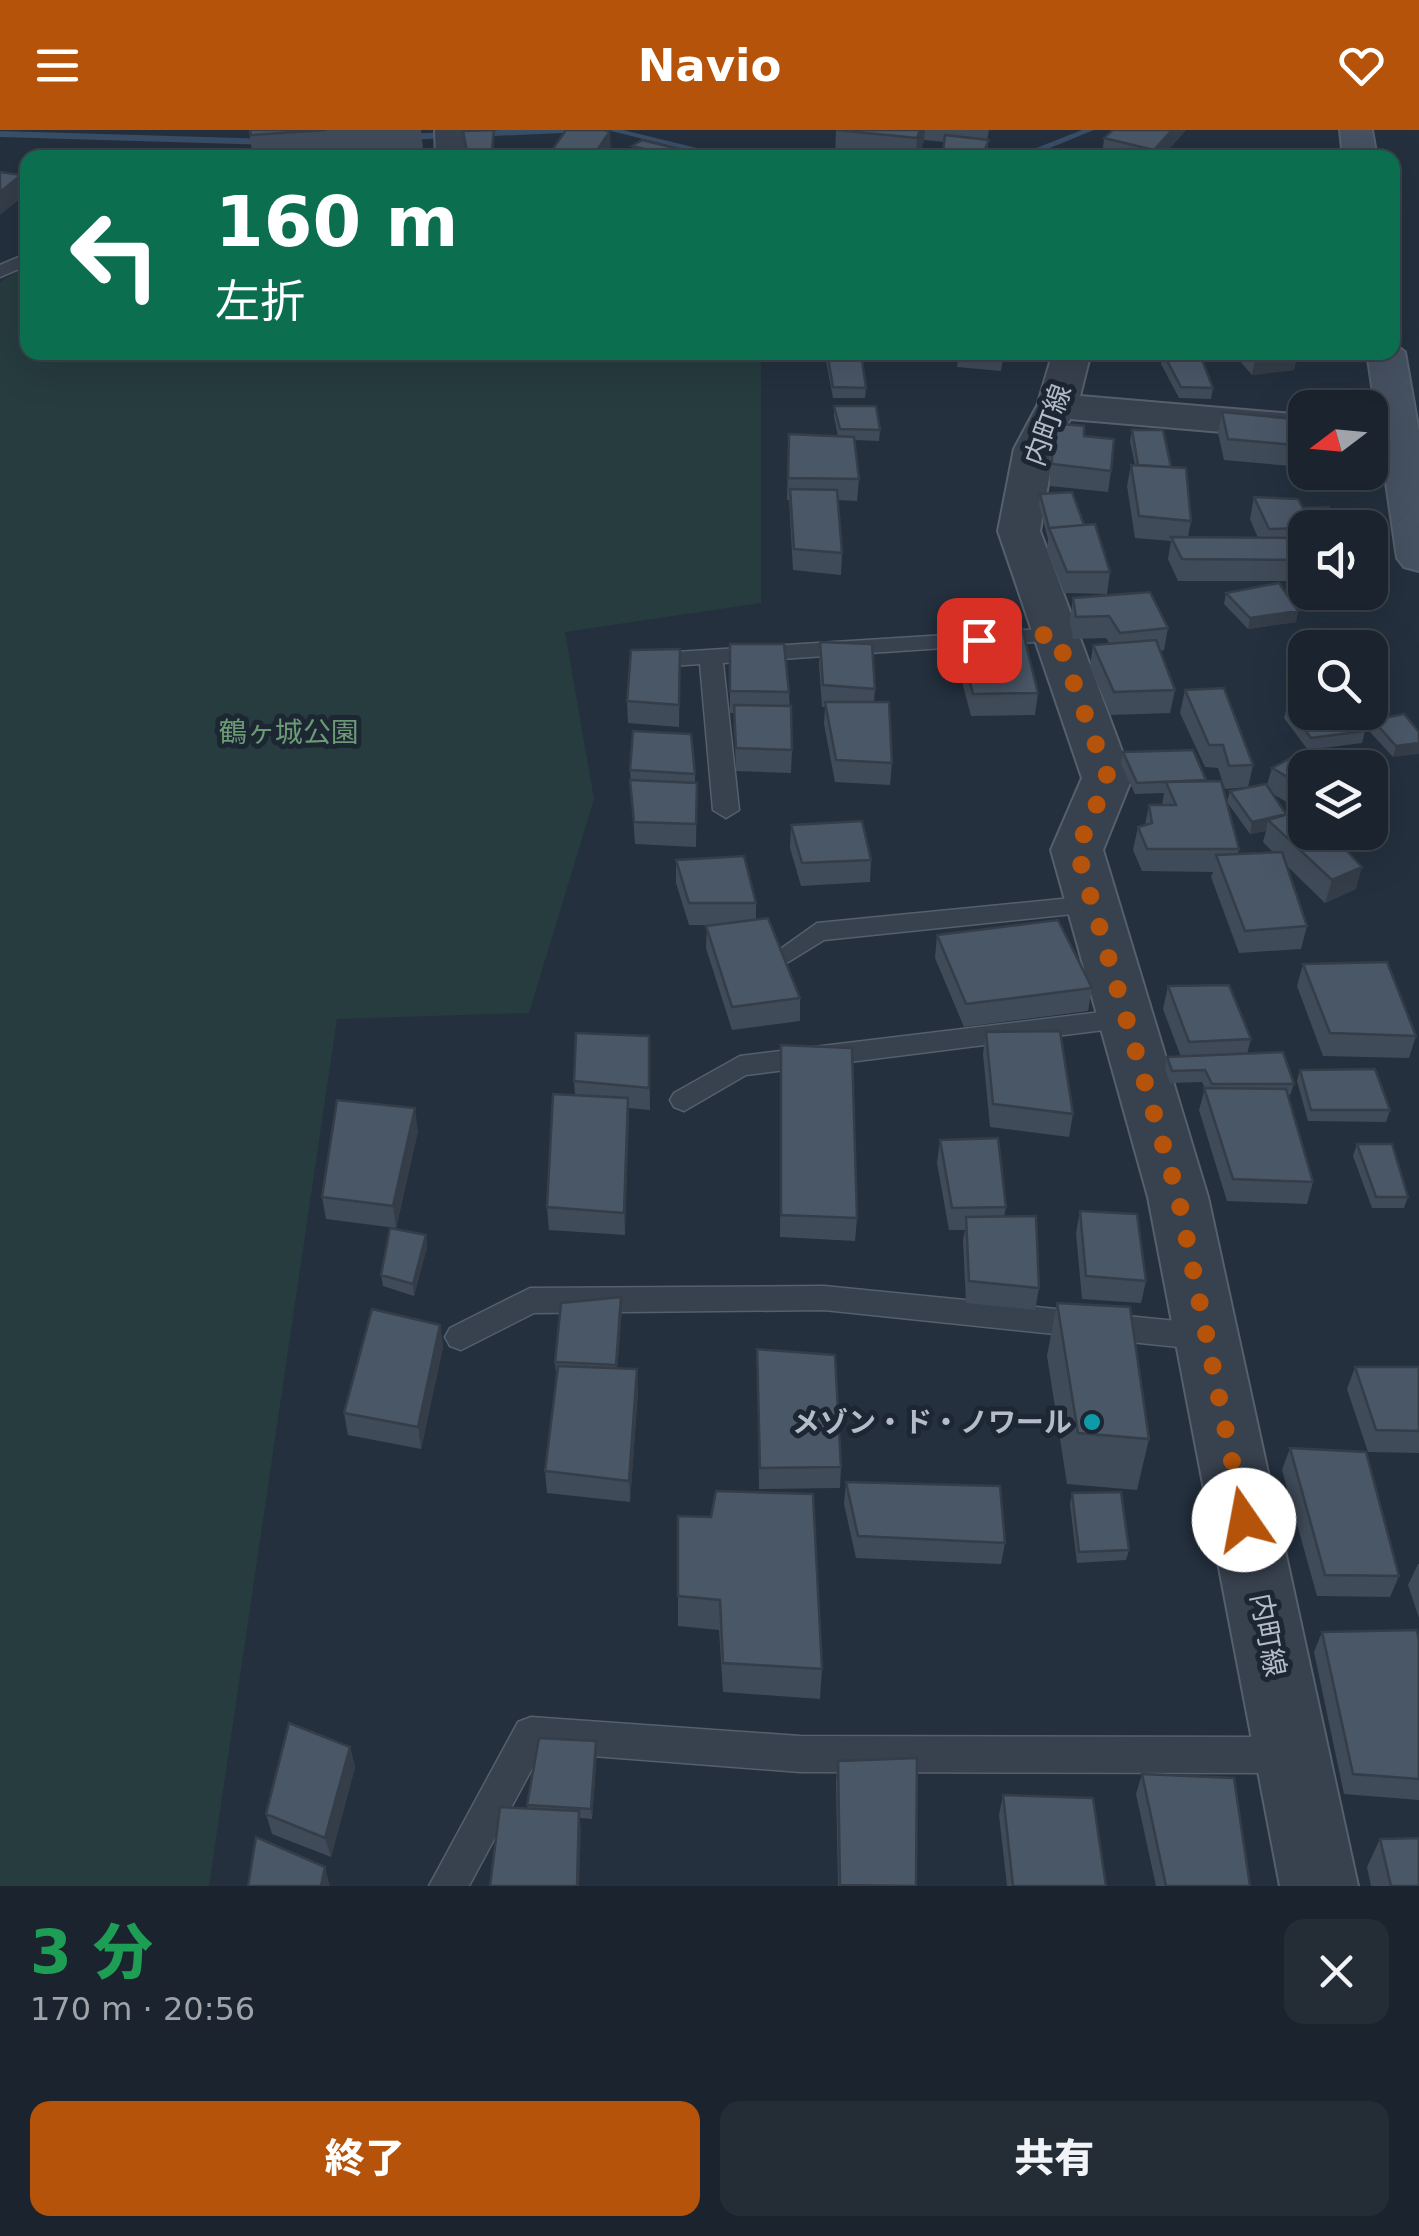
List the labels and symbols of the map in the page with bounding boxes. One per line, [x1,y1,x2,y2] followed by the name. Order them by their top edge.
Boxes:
[1018,380,1078,470] street label: 内町線
[1288,390,1388,490] north arrow
[937,598,1022,683] pin
[219,716,359,749] park label: 鶴ヶ城公園
[792,1406,1072,1439] place label: メゾン・ド・ノワール
[1081,1411,1103,1433] marker: メゾン・ド・ノワール
[1192,1468,1296,1572] position arrow
[1244,1591,1292,1679] street label: 内町線

